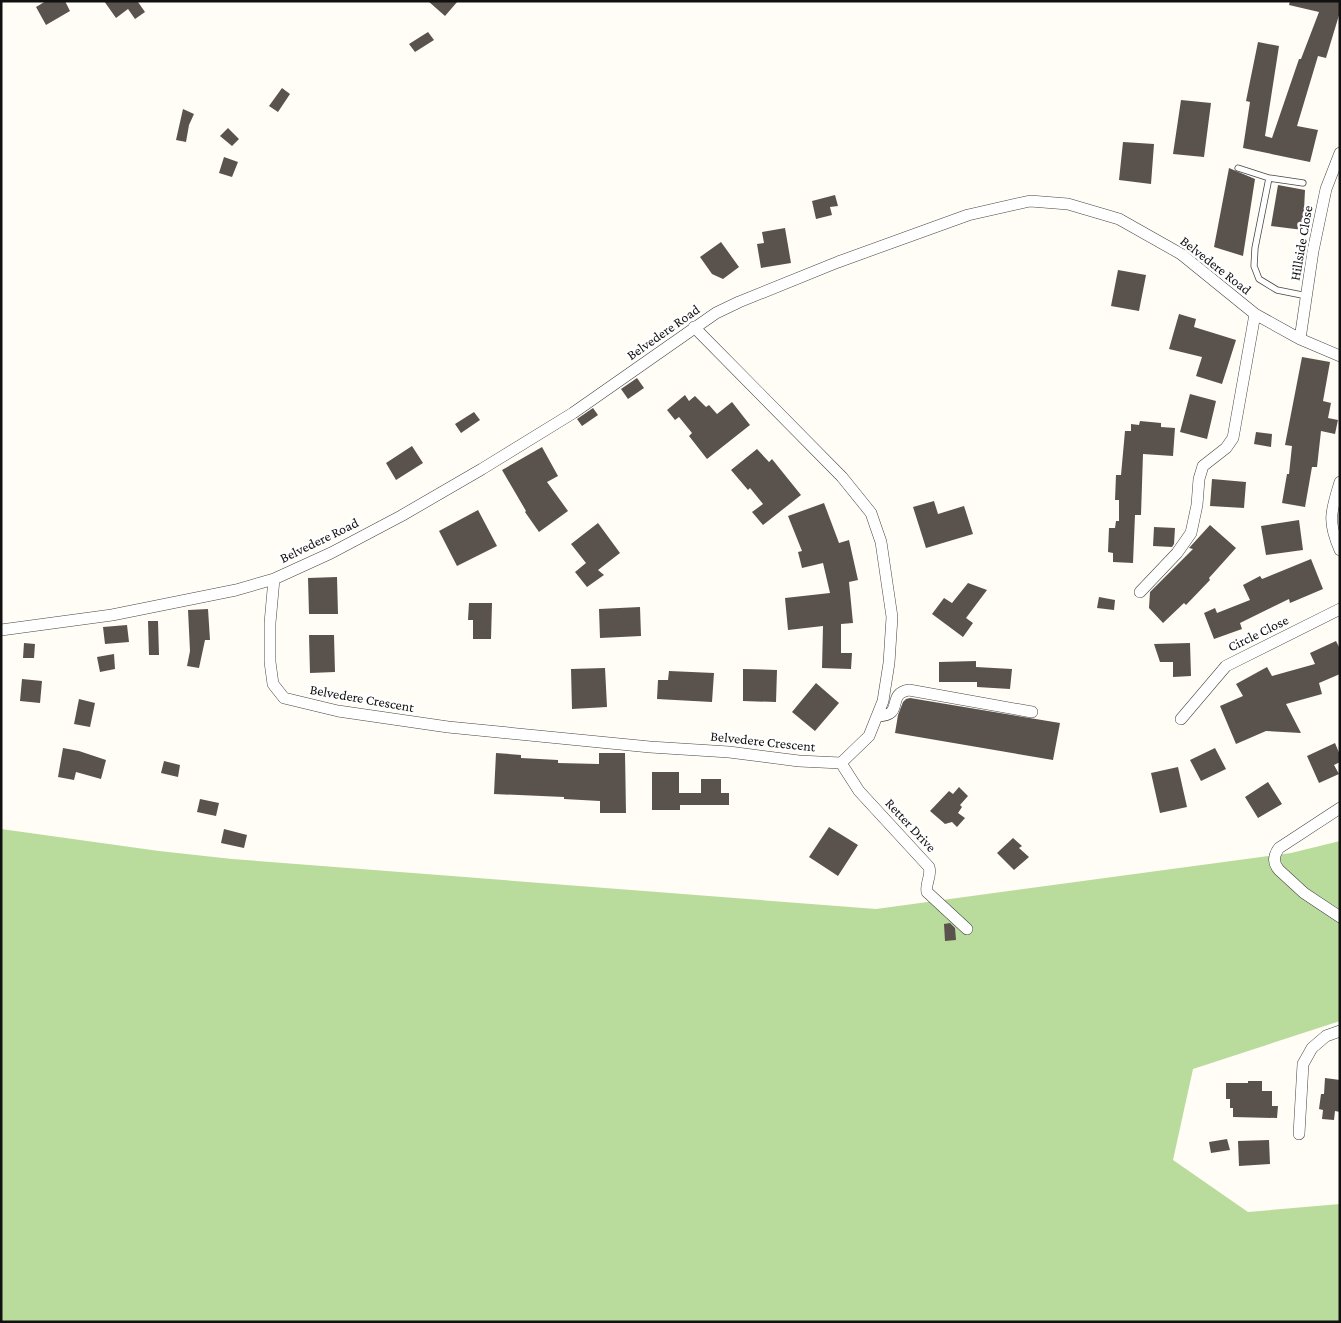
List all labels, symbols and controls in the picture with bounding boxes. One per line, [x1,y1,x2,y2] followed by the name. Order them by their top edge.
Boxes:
[1287,204,1315,282] street label: Hillside Close
[1177,232,1255,298] street label: Belvedere Road
[623,301,703,363] street label: Belvedere Road
[277,514,361,566] street label: Belvedere Road
[1225,611,1291,655] street label: Circle Close
[309,681,416,715] street label: Belvedere Crescent
[710,728,817,755] street label: Belvedere Crescent
[882,795,940,855] street label: Retter Drive

